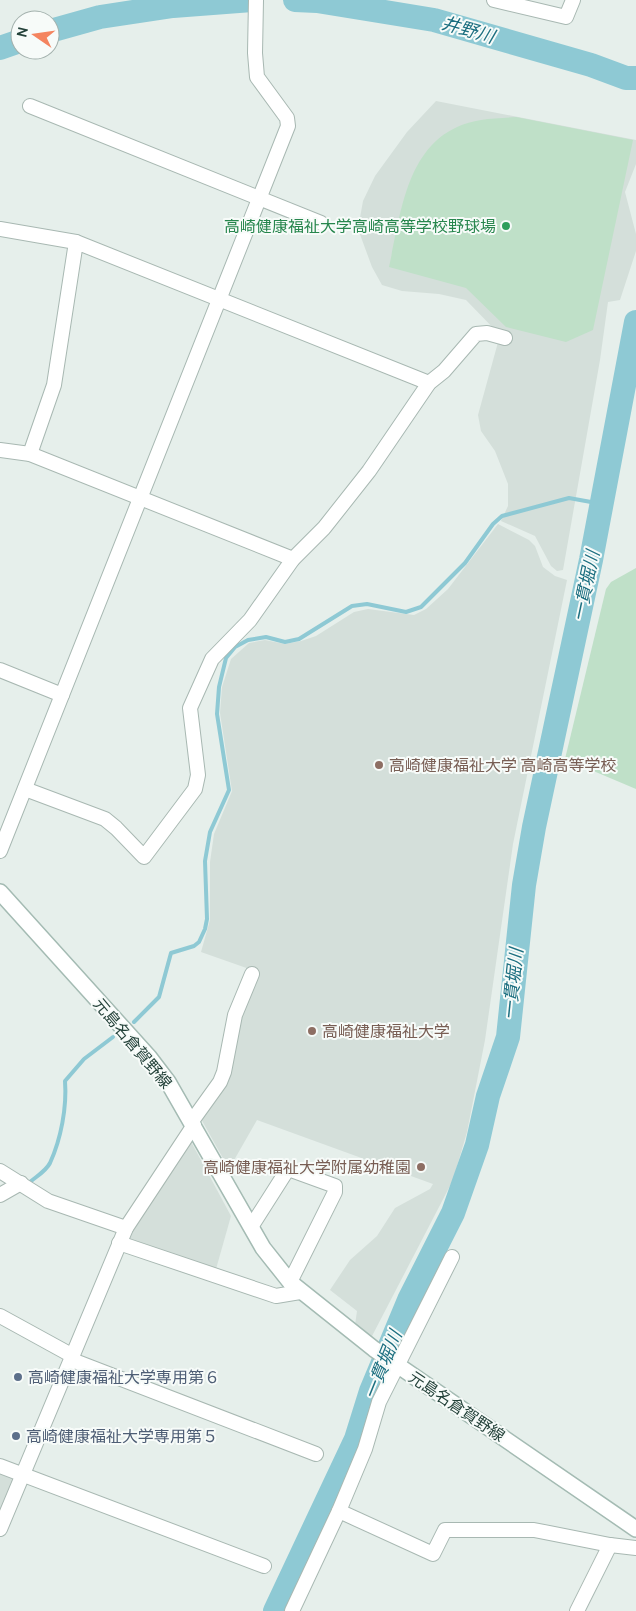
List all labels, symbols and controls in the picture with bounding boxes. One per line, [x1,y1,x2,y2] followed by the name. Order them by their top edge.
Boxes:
[10,10,60,60] north arrow
[439,12,499,49] water label: 井野川
[12,25,32,39] text: N
[224,217,496,236] place label: 高崎健康福祉大学高崎高等学校野球場
[500,220,512,232] marker: 高崎健康福祉大学高崎高等学校野球場
[568,547,605,624] water label: 一貫堀川
[389,756,617,775] place label: 高崎健康福祉大学 高崎高等学校
[373,759,385,771] marker: 高崎健康福祉大学 高崎高等学校
[498,945,528,1021] water label: 一貫堀川
[89,994,176,1092] street label: 元島名倉賀野線
[322,1022,450,1041] place label: 高崎健康福祉大学
[306,1025,318,1037] marker: 高崎健康福祉大学
[203,1158,411,1177] place label: 高崎健康福祉大学附属幼稚園
[415,1161,427,1173] marker: 高崎健康福祉大学附属幼稚園
[359,1326,407,1402] water label: 一貫堀川
[405,1367,508,1446] street label: 元島名倉賀野線
[28,1368,220,1387] place label: 高崎健康福祉大学専用第６
[12,1371,24,1383] marker: 高崎健康福祉大学専用第６
[26,1427,218,1446] place label: 高崎健康福祉大学専用第５
[10,1430,22,1442] marker: 高崎健康福祉大学専用第５

